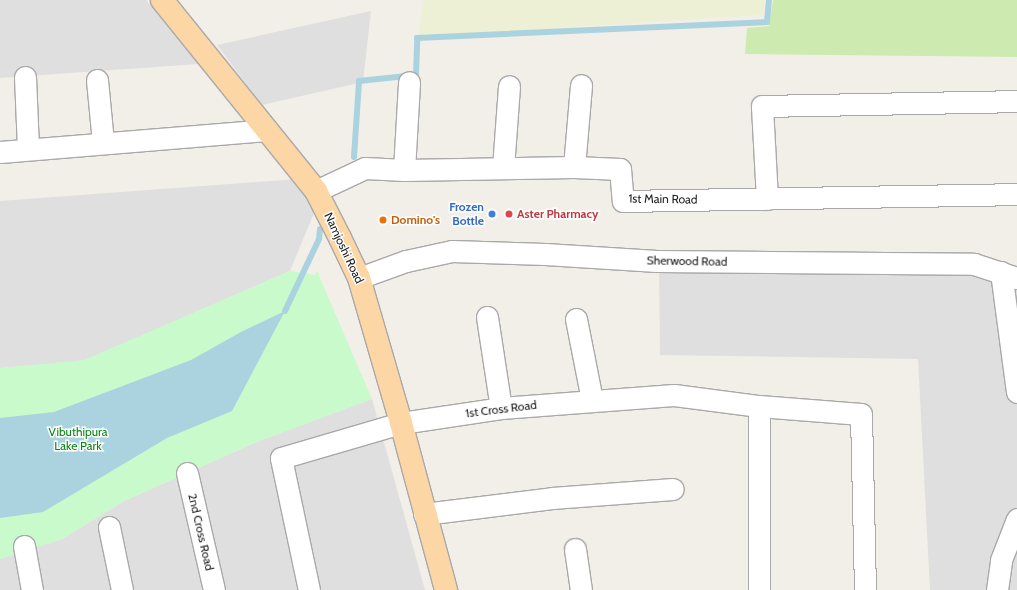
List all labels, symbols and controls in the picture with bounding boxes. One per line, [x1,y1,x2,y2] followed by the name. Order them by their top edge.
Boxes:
[628,191,698,207] street label: 1st Main Road
[449,200,484,228] place label: Frozen Bottle
[517,207,598,221] place label: Aster Pharmacy
[487,209,497,219] marker: Frozen Bottle
[504,209,514,219] marker: Aster Pharmacy
[321,210,367,286] street label: Namjoshi Road
[391,213,440,227] place label: Domino's
[378,215,388,225] marker: Domino's
[647,253,727,269] street label: Sherwood Road
[464,397,538,421] street label: 1st Cross Road
[49,425,107,453] park label: Vibuthipura Lake Park
[185,492,217,572] street label: 2nd Cross Road

